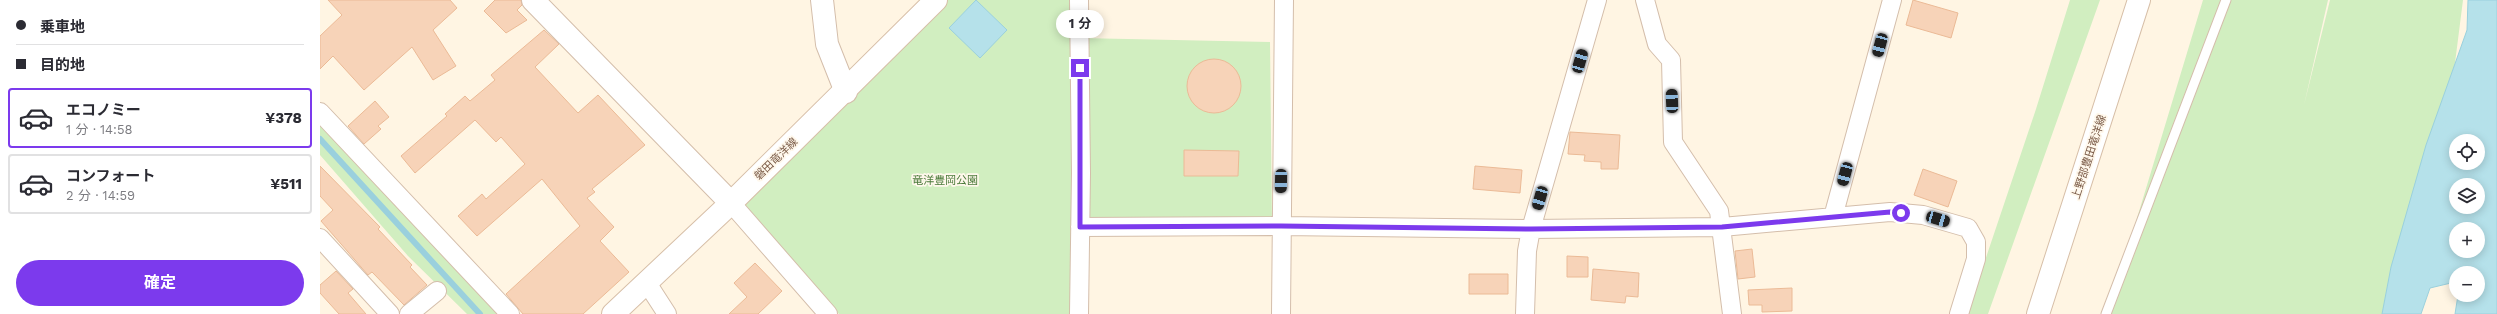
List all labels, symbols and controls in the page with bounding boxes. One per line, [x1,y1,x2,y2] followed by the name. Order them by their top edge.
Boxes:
[1056,10,1104,38] callout: 1 分
[1069,16,1091,31] text: 1 分
[40,18,85,36] text: 乗車地
[1871,32,1889,58] car
[1571,48,1589,74] car
[40,56,85,74] text: 目的地
[1071,59,1089,77] route end
[1666,89,1678,113] car
[18,100,54,136] icon: car
[66,101,141,119] text: エコノミー
[265,109,302,127] text: ¥378
[2069,113,2109,201] street label: 上野部豊田竜洋線
[66,122,132,137] text: 1 分 · 14:58
[2449,134,2485,302] map controls
[2449,134,2485,170] button: locate
[752,135,800,183] street label: 磐田竜洋線
[1836,161,1854,187] car
[18,166,54,202] icon: car
[66,167,156,185] text: コンフォート
[1275,169,1287,193] car
[912,174,978,187] park label: 竜洋豊岡公園
[270,175,302,193] text: ¥511
[2449,178,2485,214] button: layers
[1531,185,1549,211] car
[66,188,135,203] text: 2 分 · 14:59
[1892,204,1910,222] route start
[1925,210,1951,228] car
[2449,222,2485,258] button: +
[16,260,304,306] button: 確定
[2449,266,2485,302] button: −

